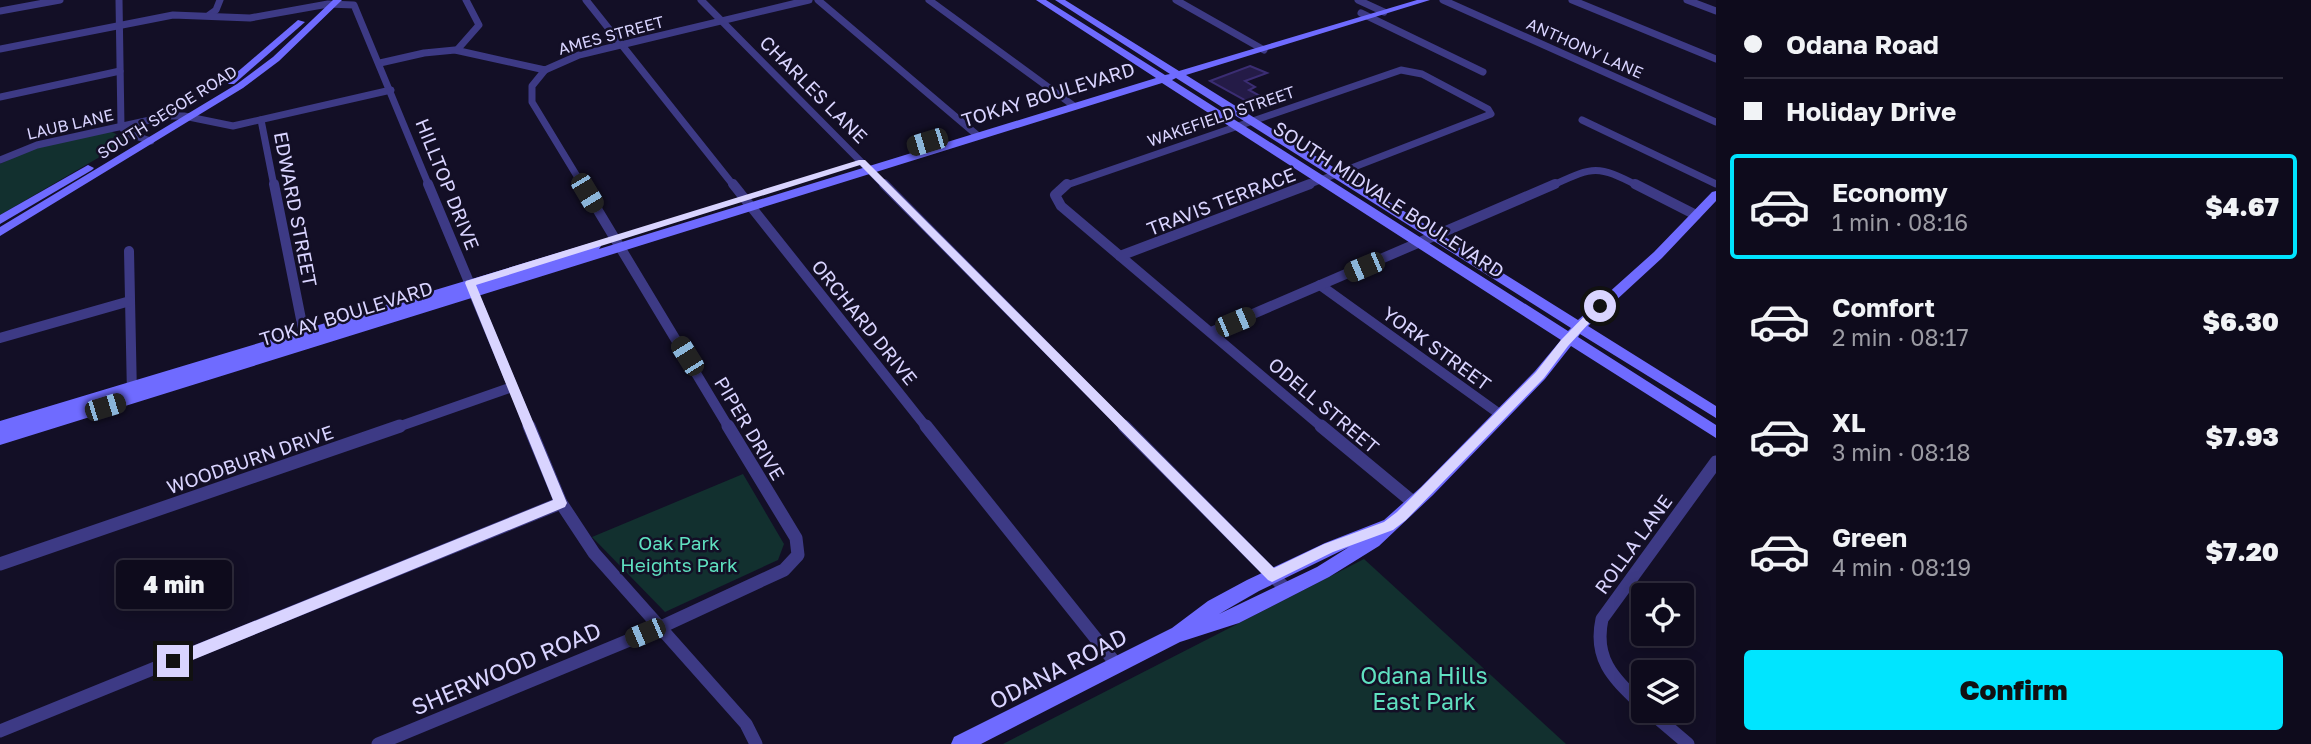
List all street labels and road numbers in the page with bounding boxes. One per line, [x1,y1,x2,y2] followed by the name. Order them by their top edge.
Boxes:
[556,11,666,59] street label: AMES STREET
[1524,13,1646,83] street label: ANTHONY LANE
[755,30,873,148] street label: CHARLES LANE
[959,57,1137,131] street label: TOKAY BOULEVARD
[93,61,241,163] street label: SOUTH SEGOE ROAD
[1144,81,1298,151] street label: WAKEFIELD STREET
[25,104,115,144] street label: LAUB LANE
[411,115,485,253] street label: HILLTOP DRIVE
[1269,116,1509,282] street label: SOUTH MIDVALE BOULEVARD
[270,130,322,289] street label: EDWARD STREET
[1143,162,1299,240] street label: TRAVIS TERRACE
[807,255,923,389] street label: ORCHARD DRIVE
[257,276,435,350] street label: TOKAY BOULEVARD
[1378,301,1496,395] street label: YORK STREET
[1264,352,1384,458] street label: ODELL STREET
[710,372,790,484] street label: PIPER DRIVE
[164,420,336,498] street label: WOODBURN DRIVE
[1589,490,1677,598] street label: ROLLA LANE
[407,615,605,721] street label: SHERWOOD ROAD
[985,621,1131,715] street label: ODANA ROAD

